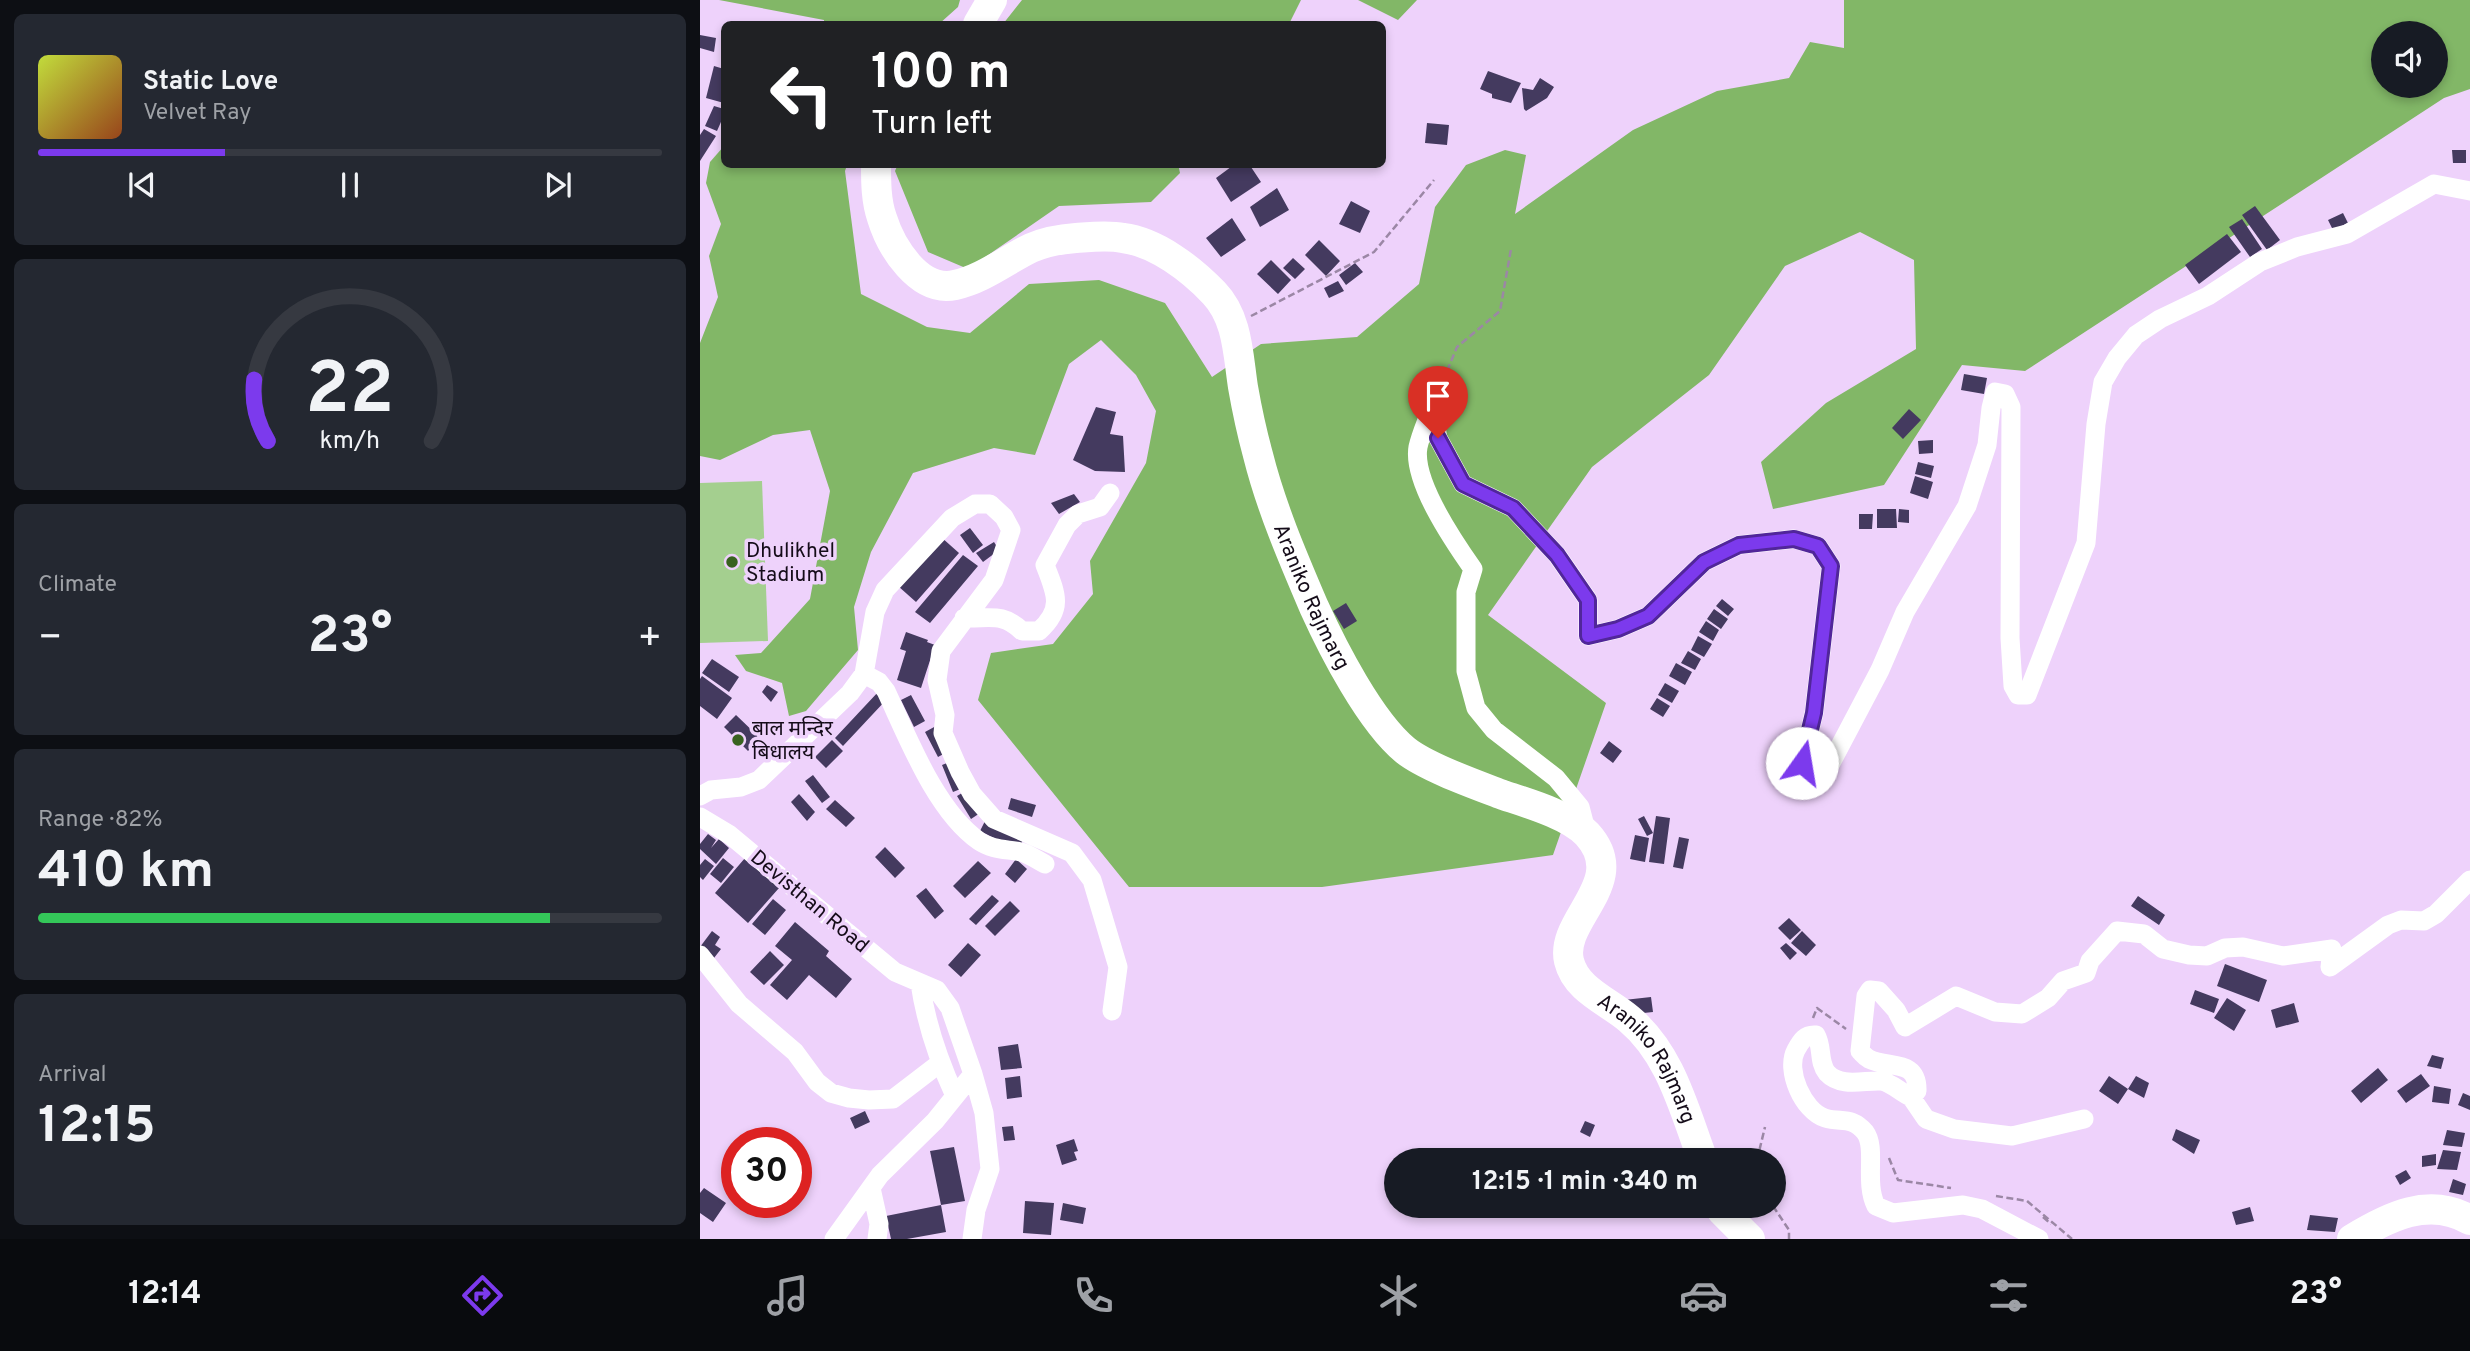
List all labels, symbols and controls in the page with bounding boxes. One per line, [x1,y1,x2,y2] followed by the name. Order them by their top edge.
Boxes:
[2371,21,2448,98] map controls
[2371,21,2448,98] button: sound
[871,44,1010,106] text: 100 m
[756,49,847,140] icon: left
[143,66,278,99] text: Static Love
[143,99,251,128] text: Velvet Ray
[871,105,992,145] text: Turn left
[123,166,161,204] icon: previous
[331,166,369,204] icon: pause
[539,166,577,204] icon: next
[305,347,395,439] text: 22
[1408,366,1468,438] pin
[1419,377,1457,415] icon: arrive
[320,425,380,457] text: km/h
[1266,520,1355,675] street label: Araniko Rajmarg
[746,538,835,589] place label: Dhulikhel Stadium
[724,554,740,570] marker: Dhulikhel Stadium
[38,571,117,600] text: Climate
[308,605,392,671] text: 23°
[38,615,63,664] text: −
[637,615,662,664] text: +
[752,716,833,767] place label: बाल मन्दिर बिधालय
[1765,726,1839,800] position arrow
[730,732,746,748] marker: बाल मन्दिर बिधालय
[38,806,162,835] text: Range · 82%
[38,840,214,906] text: 410 km
[744,845,874,960] street label: Devisthan Road
[1591,988,1701,1127] street label: Araniko Rajmarg
[38,1061,107,1090] text: Arrival
[38,1095,156,1161] text: 12:15
[721,1127,812,1218] speed limit sign: 30
[1472,1166,1698,1199] text: 12:15 · 1 min · 340 m
[458,1271,507,1320] icon: directions
[763,1271,812,1320] icon: music
[1069,1271,1118,1320] icon: phone
[1374,1271,1423,1320] icon: climate
[1679,1271,1728,1320] icon: car
[1984,1271,2033,1320] icon: filters
[128,1275,202,1315] text: 12:14
[2290,1275,2342,1315] text: 23°

